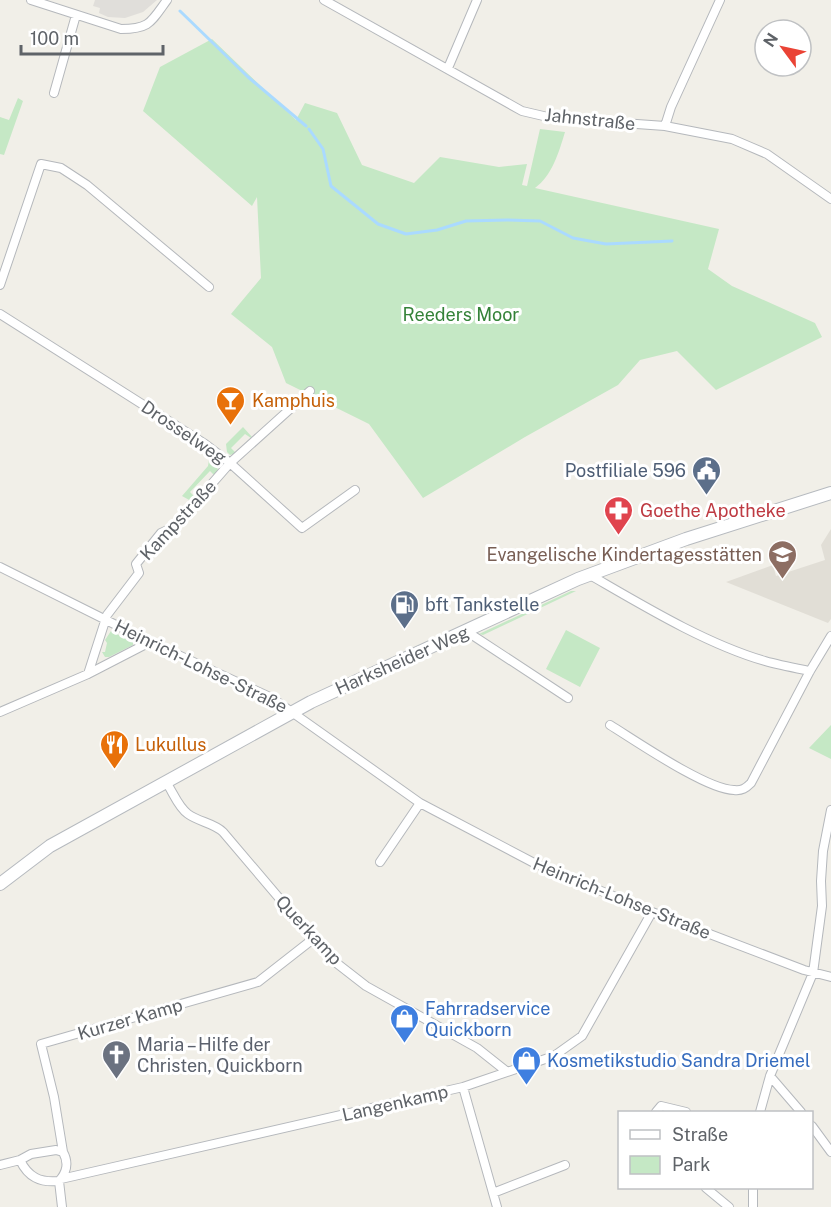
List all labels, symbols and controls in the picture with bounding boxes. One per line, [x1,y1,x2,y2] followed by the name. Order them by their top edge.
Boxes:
[21,18,164,56] scale bar
[753,18,813,78] north arrow
[30,28,79,49] text: 100 m
[759,30,782,51] text: N
[544,104,636,134] street label: Jahnstraße
[403,304,519,325] park label: Reeders Moor
[215,384,247,426] bar icon: Kamphuis
[252,390,335,411] place label: Kamphuis
[137,396,231,468] street label: Drosselweg
[691,454,723,496] public building icon: Postfiliale 596
[565,460,686,481] place label: Postfiliale 596
[136,476,220,564] street label: Kampstraße
[603,494,635,536] pharmacy icon: Goethe Apotheke
[640,500,786,521] place label: Goethe Apotheke
[767,538,799,580] school or university icon: Evangelische Kindertagesstätten
[487,544,762,565] place label: Evangelische Kindertagesstätten
[388,588,420,630] fuel station icon: bft Tankstelle
[425,594,539,615] place label: bft Tankstelle
[111,615,291,717] street label: Heinrich-Lohse-Straße
[332,621,472,699] street label: Harksheider Weg
[98,728,130,770] restaurant icon: Lukullus
[135,734,206,755] place label: Lukullus
[530,853,714,943] street label: Heinrich-Lohse-Straße
[272,891,346,969] street label: Querkamp
[75,994,185,1044] street label: Kurzer Kamp
[425,998,550,1040] place label: Fahrradservice Quickborn
[388,1002,420,1044] shop icon: Fahrradservice Quickborn
[137,1034,303,1076] place label: Maria – Hilfe der Christen, Quickborn
[100,1038,132,1080] church icon: Maria – Hilfe der Christen, Quickborn
[510,1044,542,1086] shop icon: Kosmetikstudio Sandra Driemel
[547,1050,810,1071] place label: Kosmetikstudio Sandra Driemel
[340,1081,450,1125] street label: Langenkamp
[618,1111,813,1189] legend
[672,1124,728,1145] text: Straße
[672,1154,710,1175] text: Park

